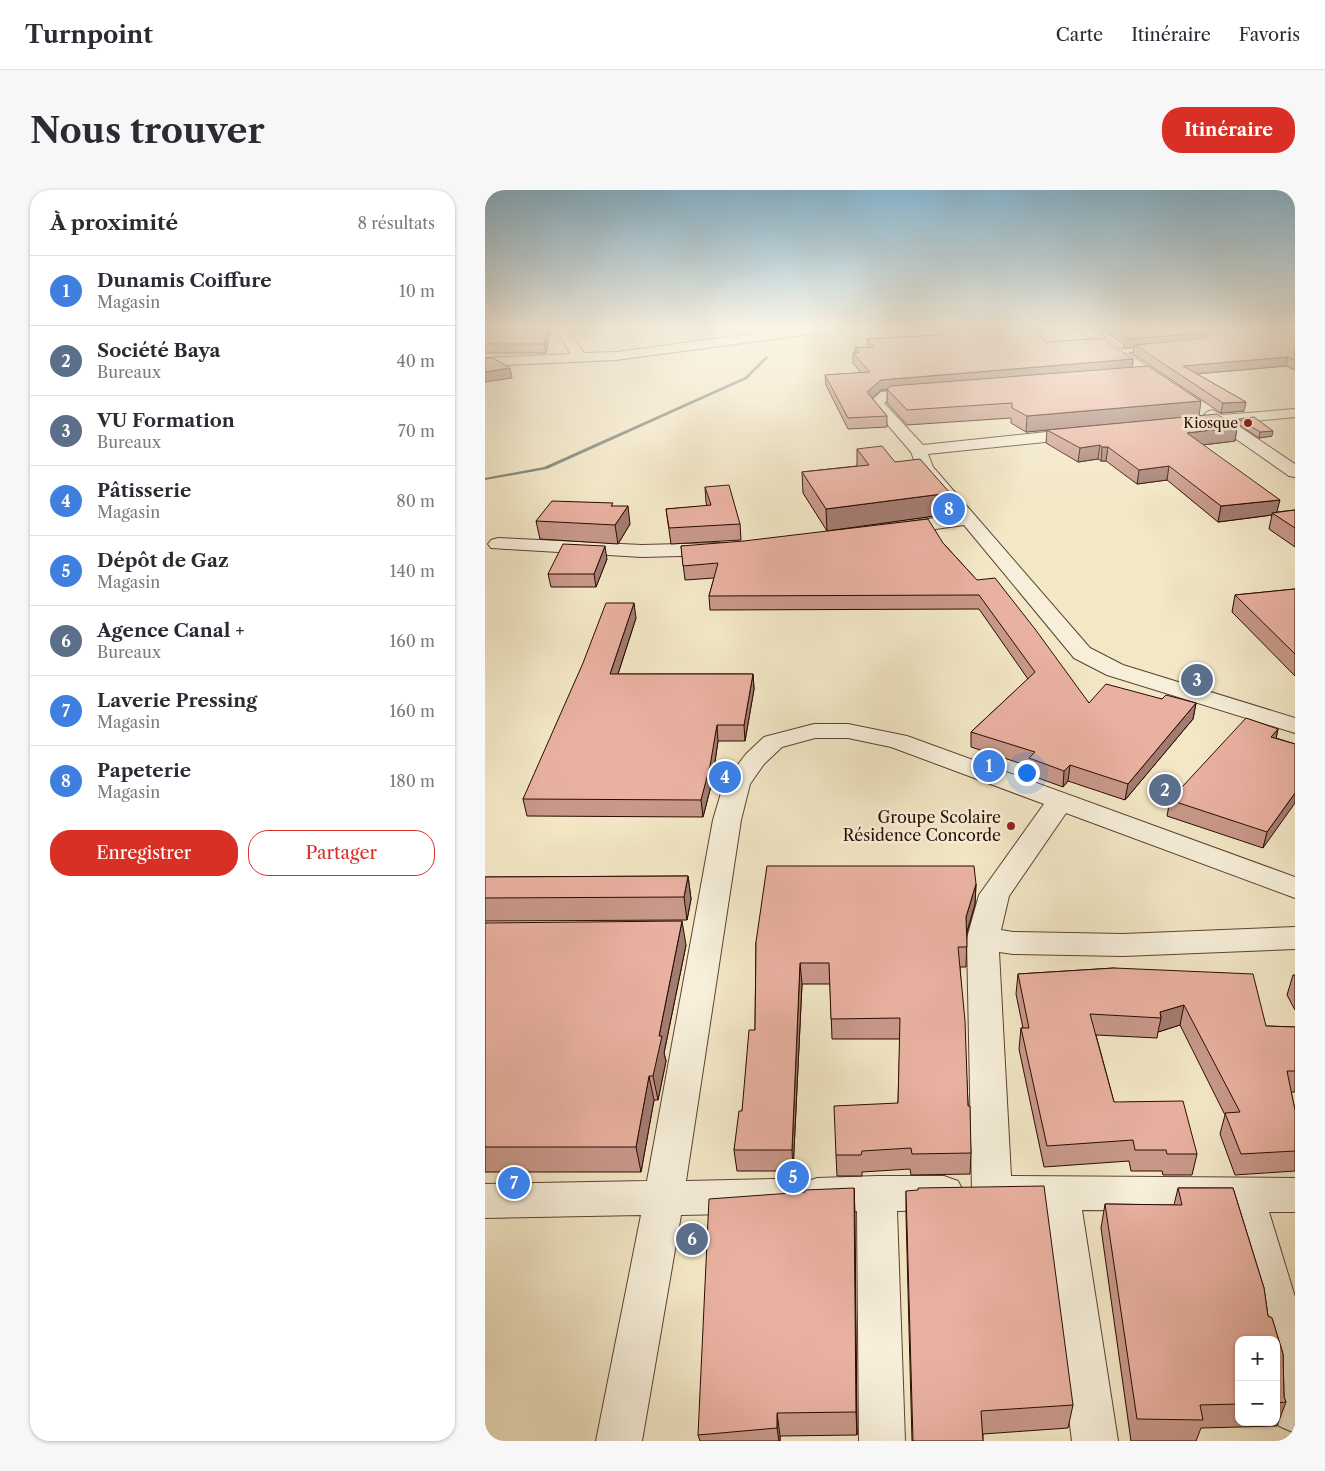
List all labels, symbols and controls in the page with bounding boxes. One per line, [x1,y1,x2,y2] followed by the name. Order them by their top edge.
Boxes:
[25,20,153,49] text: Turnpoint
[1056,24,1103,46] text: Carte
[1131,24,1211,46] text: Itinéraire
[1239,24,1300,46] text: Favoris
[1162,107,1295,153] button: Itinéraire
[30,109,265,152] text: Nous trouver
[50,210,178,235] text: À proximité
[357,213,435,233] text: 8 résultats
[97,269,272,292] text: Dunamis Coiffure
[62,281,70,301] text: 1
[399,281,435,301] text: 10 m
[97,292,160,312] text: Magasin
[97,339,221,362] text: Société Baya
[61,351,71,371] text: 2
[396,351,435,371] text: 40 m
[97,362,161,382] text: Bureaux
[97,409,235,432] text: VU Formation
[1183,414,1238,432] place label: Kiosque
[1242,417,1254,429] marker: Kiosque
[61,421,71,441] text: 3
[398,421,435,441] text: 70 m
[97,432,161,452] text: Bureaux
[97,479,191,502] text: Pâtisserie
[933,490,965,528] pin: 8
[61,491,71,511] text: 4
[396,491,435,511] text: 80 m
[97,502,160,522] text: Magasin
[97,549,229,572] text: Dépôt de Gaz
[62,561,70,581] text: 5
[390,561,435,581] text: 140 m
[97,572,160,592] text: Magasin
[97,619,245,642] text: Agence Canal +
[61,631,71,651] text: 6
[390,631,435,651] text: 160 m
[97,642,161,662] text: Bureaux
[1181,661,1213,699] pin: 3
[97,689,257,712] text: Laverie Pressing
[62,701,70,721] text: 7
[390,701,435,721] text: 160 m
[97,712,160,732] text: Magasin
[973,747,1005,785] pin: 1
[709,758,741,796] pin: 4
[97,759,191,782] text: Papeterie
[1014,760,1040,786] your location
[61,771,71,791] text: 8
[389,771,435,791] text: 180 m
[1149,771,1181,809] pin: 2
[97,782,160,802] text: Magasin
[843,807,1001,845] place label: Groupe Scolaire Résidence Concorde
[1005,820,1017,832] marker: Groupe Scolaire Résidence Concorde
[50,830,238,876] button: Enregistrer
[248,830,435,876] button: Partager
[777,1158,809,1196] pin: 5
[498,1164,530,1202] pin: 7
[676,1220,708,1258] pin: 6
[1235,1336,1280,1426] map controls
[1235,1336,1280,1381] button: +
[1235,1381,1280,1426] button: −

